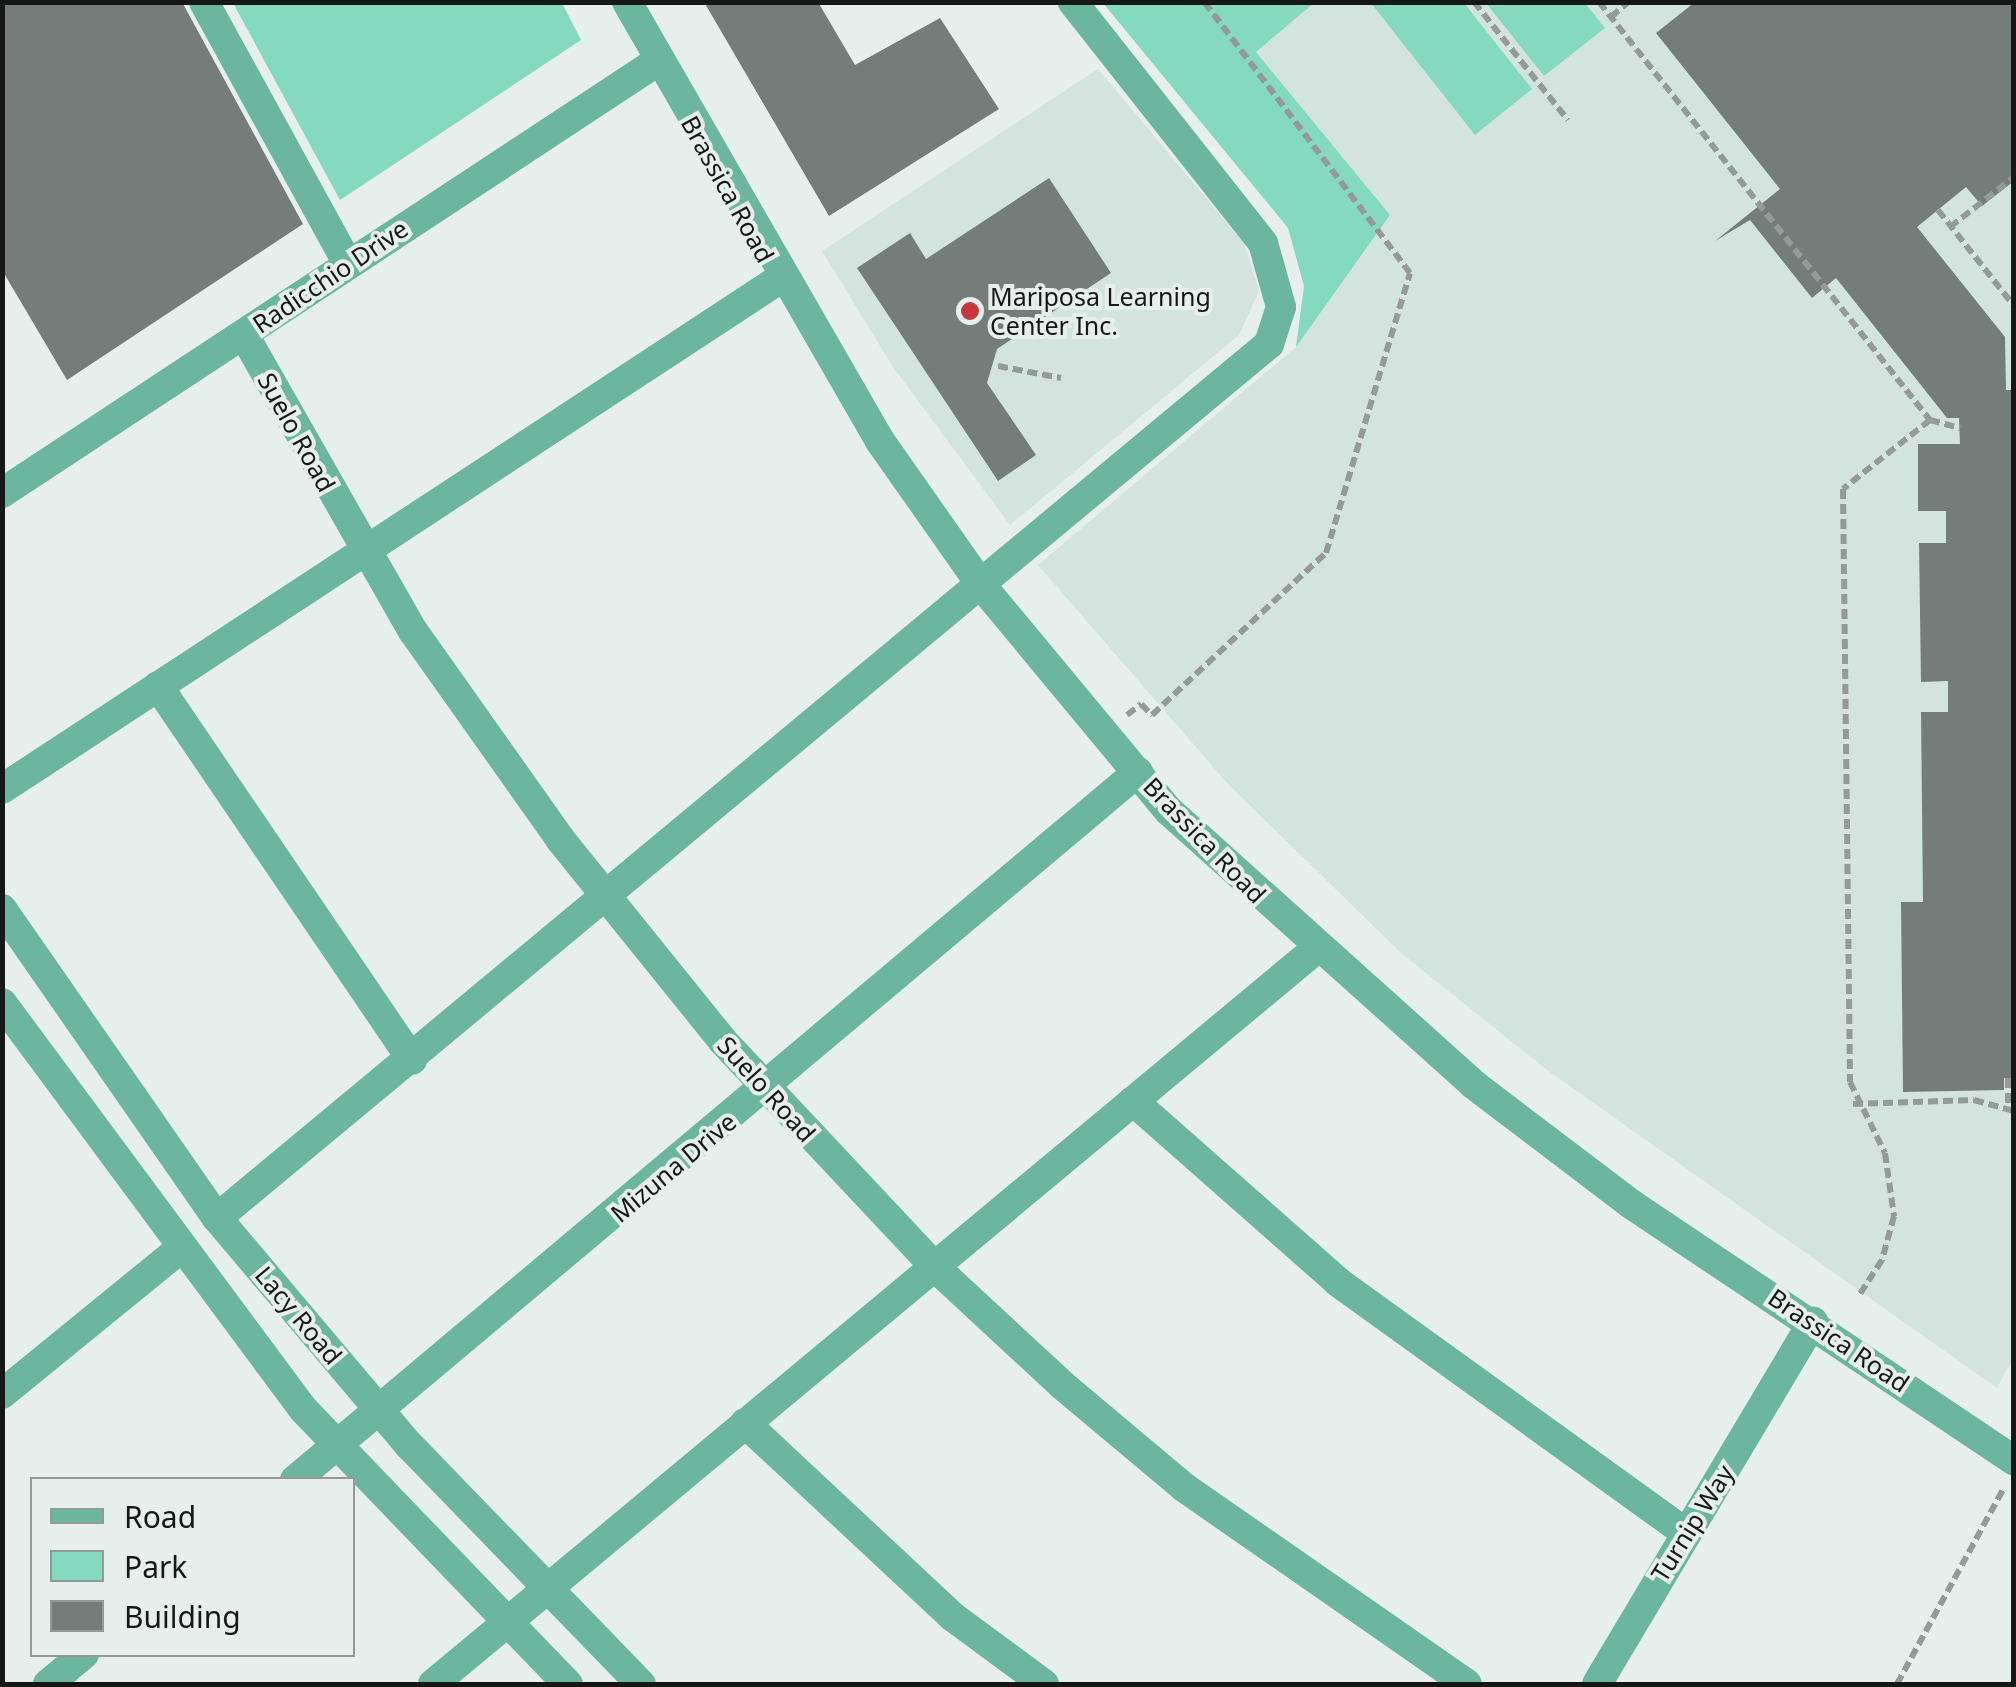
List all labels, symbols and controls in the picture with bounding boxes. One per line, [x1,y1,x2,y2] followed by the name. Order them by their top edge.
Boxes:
[675,110,781,268] street label: Brassica Road
[247,213,413,339] street label: Radicchio Drive
[990,282,1211,341] place label: Mariposa Learning Center Inc.
[959,300,981,322] marker: Mariposa Learning Center Inc.
[252,367,342,497] street label: Suelo Road
[1138,771,1272,909] street label: Brassica Road
[712,1030,822,1148] street label: Suelo Road
[604,1106,742,1228] street label: Mizuna Drive
[249,1260,349,1370] street label: Lacy Road
[1763,1282,1915,1398] street label: Brassica Road
[1644,1459,1740,1587] street label: Turnip Way
[30,1477,355,1657] legend
[124,1496,196,1537] text: Road
[124,1546,187,1587] text: Park
[124,1596,241,1637] text: Building

